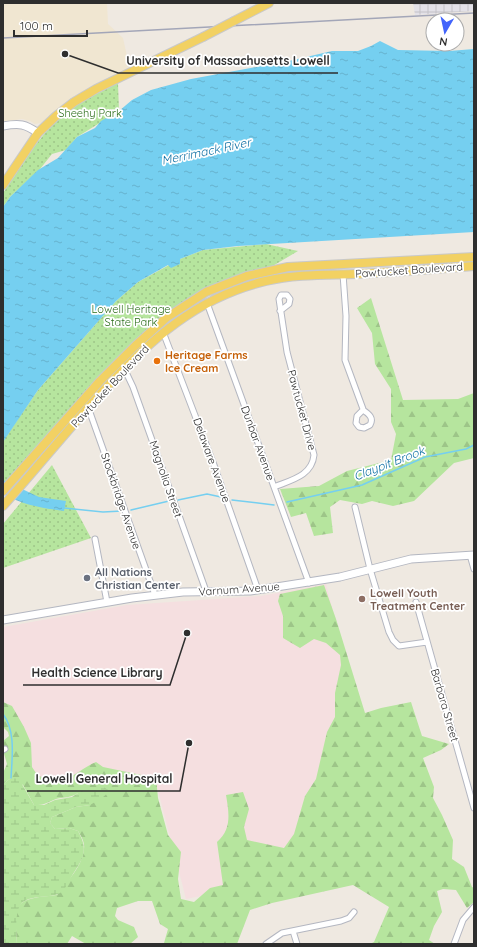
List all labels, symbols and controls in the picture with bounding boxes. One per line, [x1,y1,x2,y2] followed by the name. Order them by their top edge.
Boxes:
[14,12,87,38] scale bar
[425,12,465,52] north arrow
[20,18,53,33] text: 100 m
[438,34,449,49] text: N
[118,49,338,73] callout: University of Massachusetts Lowell
[126,53,330,68] text: University of Massachusetts Lowell
[58,106,122,120] park label: Sheehy Park
[160,134,253,168] water label: Merrimack River
[355,259,463,281] street label: Pawtucket Boulevard
[91,302,171,329] park label: Lowell Heritage State Park
[68,342,152,430] street label: Pawtucket Boulevard
[165,348,248,375] place label: Heritage Farms Ice Cream
[152,356,162,366] marker: Heritage Farms Ice Cream
[285,368,319,452] street label: Pawtucket Drive
[238,404,278,482] street label: Dunbar Avenue
[190,416,234,504] street label: Delaware Avenue
[146,439,186,519] street label: Magnolia Street
[351,442,428,483] water label: Claypit Brook
[98,451,144,551] street label: Stockbridge Avenue
[95,565,181,592] place label: All Nations Christian Center
[82,573,92,583] marker: All Nations Christian Center
[198,579,280,599] street label: Varnum Avenue
[370,586,465,613] place label: Lowell Youth Treatment Center
[357,594,367,604] marker: Lowell Youth Treatment Center
[23,661,170,685] callout: Health Science Library
[32,665,162,680] text: Health Science Library
[428,667,462,743] street label: Barbara Street
[27,767,180,791] callout: Lowell General Hospital
[35,771,173,786] text: Lowell General Hospital

